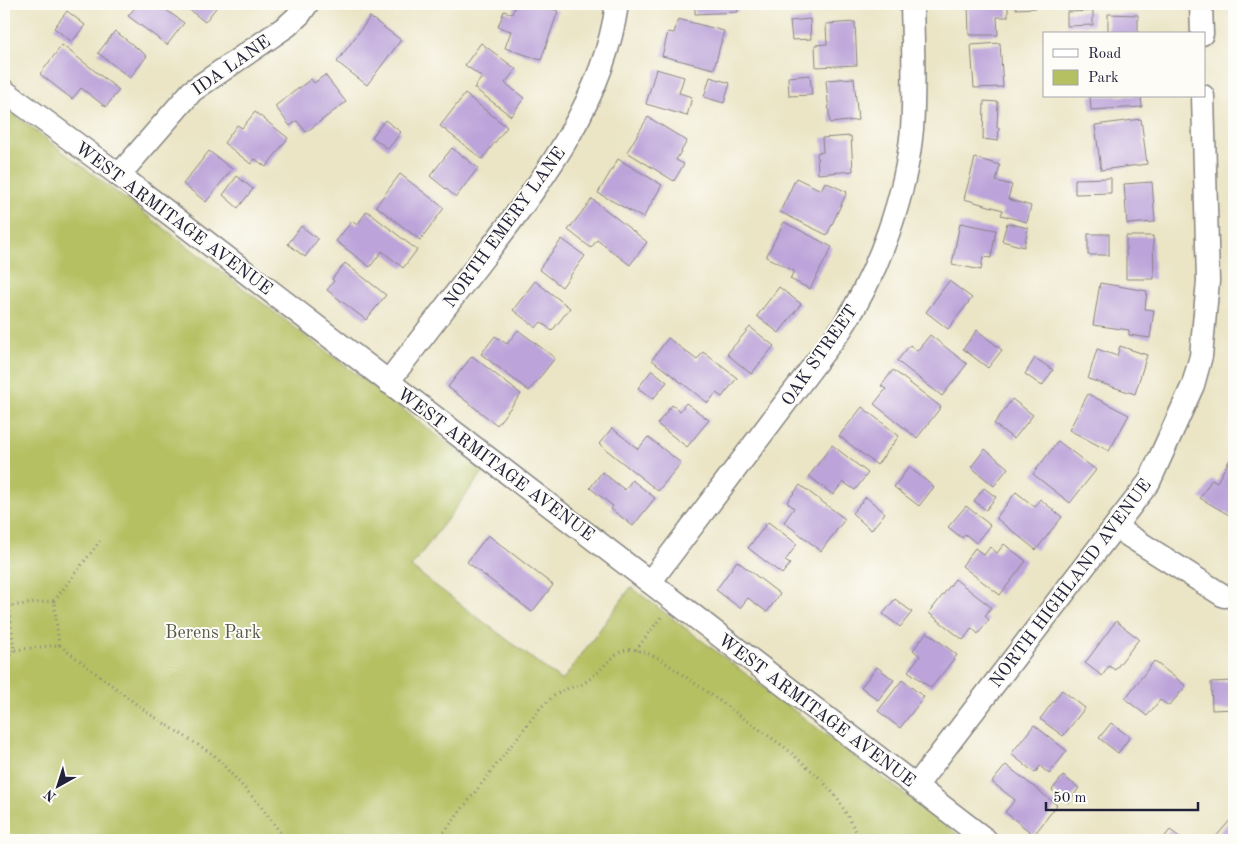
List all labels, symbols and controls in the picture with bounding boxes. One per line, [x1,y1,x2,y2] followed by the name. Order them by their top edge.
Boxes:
[189,32,274,99] street label: IDA LANE
[1043,32,1206,98] legend
[1088,47,1122,62] text: Road
[1088,71,1119,86] text: Park
[71,139,275,299] street label: WEST ARMITAGE AVENUE
[441,144,569,311] street label: NORTH EMERY LANE
[778,302,861,409] street label: OAK STREET
[393,385,597,545] street label: WEST ARMITAGE AVENUE
[987,476,1155,691] street label: NORTH HIGHLAND AVENUE
[165,624,261,642] park label: Berens Park
[714,631,918,791] street label: WEST ARMITAGE AVENUE
[32,762,82,812] north arrow
[1046,779,1198,811] scale bar
[42,786,59,804] text: N
[1053,791,1087,806] text: 50 m

